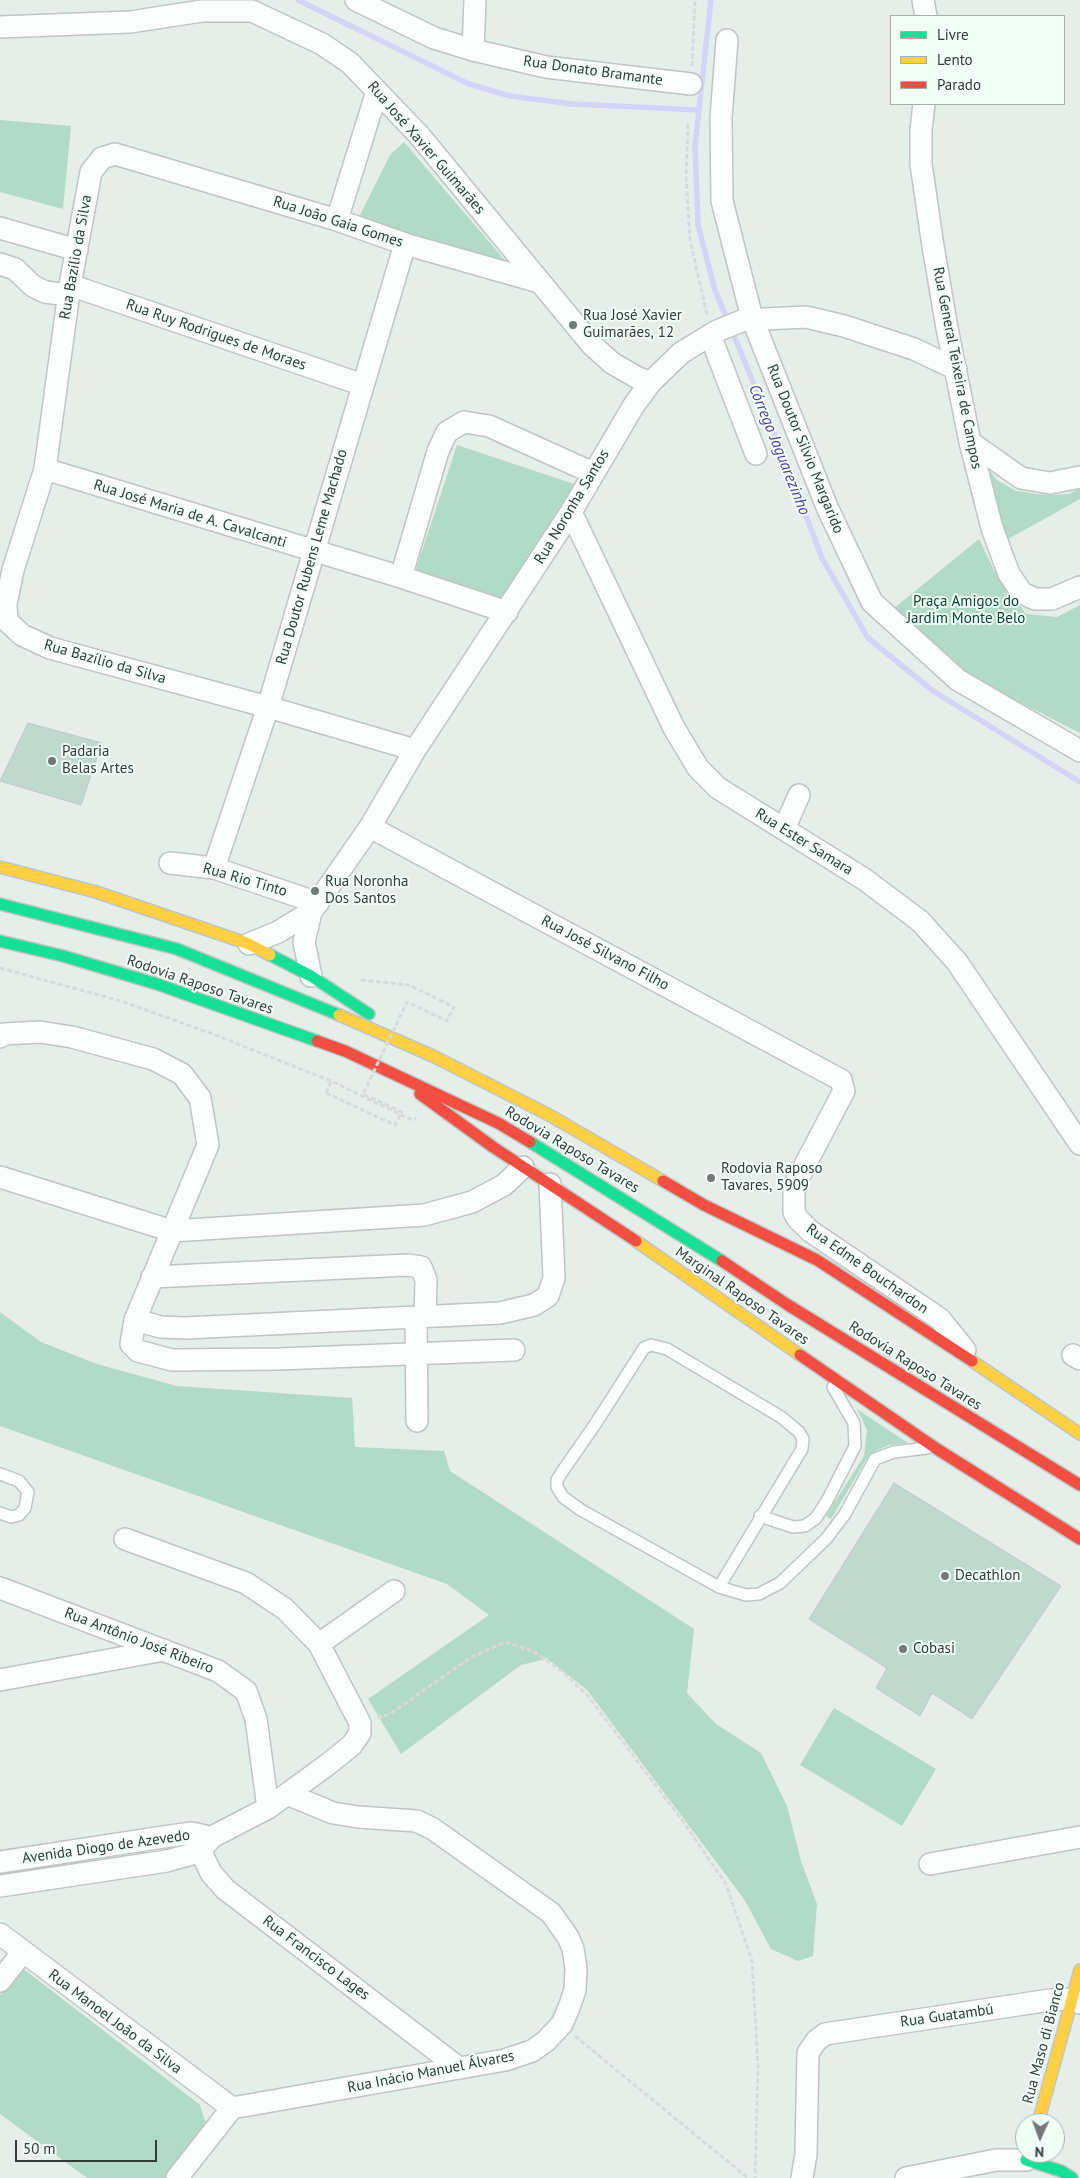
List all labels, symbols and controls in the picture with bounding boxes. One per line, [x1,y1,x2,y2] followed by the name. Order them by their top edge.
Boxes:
[890,15,1065,105] legend
[937,25,969,44] text: Livre
[937,50,973,69] text: Lento
[522,52,664,90] street label: Rua Donato Bramante
[937,75,981,94] text: Parado
[363,78,489,218] street label: Rua José Xavier Guimarães
[271,192,405,252] street label: Rua João Gaia Gomes
[56,193,96,321] street label: Rua Bazílio da Silva
[929,265,985,471] street label: Rua General Teixeira de Campos
[123,296,309,374] street label: Rua Ruy Rodrigues de Moraes
[583,307,682,342] place label: Rua José Xavier Guimarães, 12
[567,319,579,331] marker: Rua José Xavier Guimarães, 12
[763,362,847,536] street label: Rua Doutor Silvio Margarido
[744,382,814,518] water label: Córrego Jaguarezinho
[273,447,351,667] street label: Rua Doutor Rubens Leme Machado
[531,447,613,567] street label: Rua Noronha Santos
[91,476,289,552] street label: Rua José Maria de A. Cavalcanti
[907,593,1025,628] park label: Praça Amigos do Jardim Monte Belo
[42,636,168,688] street label: Rua Bazílio da Silva
[62,743,134,778] place label: Padaria Belas Artes
[46,755,58,767] marker: Padaria Belas Artes
[752,805,856,879] street label: Rua Ester Samara
[201,859,289,901] street label: Rua Rio Tinto
[325,873,408,908] place label: Rua Noronha Dos Santos
[309,885,321,897] marker: Rua Noronha Dos Santos
[538,912,672,994] street label: Rua José Silvano Filho
[125,952,275,1018] street label: Rodovia Raposo Tavares
[502,1103,642,1197] street label: Rodovia Raposo Tavares
[721,1160,823,1195] place label: Rodovia Raposo Tavares, 5909
[705,1172,717,1184] marker: Rodovia Raposo Tavares, 5909
[802,1220,932,1318] street label: Rua Edme Bouchardon
[672,1243,812,1349] street label: Marginal Raposo Tavares
[845,1318,985,1414] street label: Rodovia Raposo Tavares
[955,1567,1020,1585] place label: Decathlon
[939,1570,951,1582] marker: Decathlon
[62,1604,216,1678] street label: Rua Antônio José Ribeiro
[913,1640,955,1658] place label: Cobasi
[897,1643,909,1655] marker: Cobasi
[21,1826,191,1868] street label: Avenida Diogo de Azevedo
[259,1912,373,2004] street label: Rua Francisco Lages
[45,1966,185,2078] street label: Rua Manoel João da Silva
[1019,1980,1069,2106] street label: Rua Maso di Bianco
[899,2001,995,2031] street label: Rua Guatambú
[346,2047,516,2097] street label: Rua Inácio Manuel Álvares
[1015,2113,1065,2163] north arrow
[18,2130,160,2162] scale bar
[23,2139,56,2158] text: 50 m
[1035,2143,1044,2161] text: N

